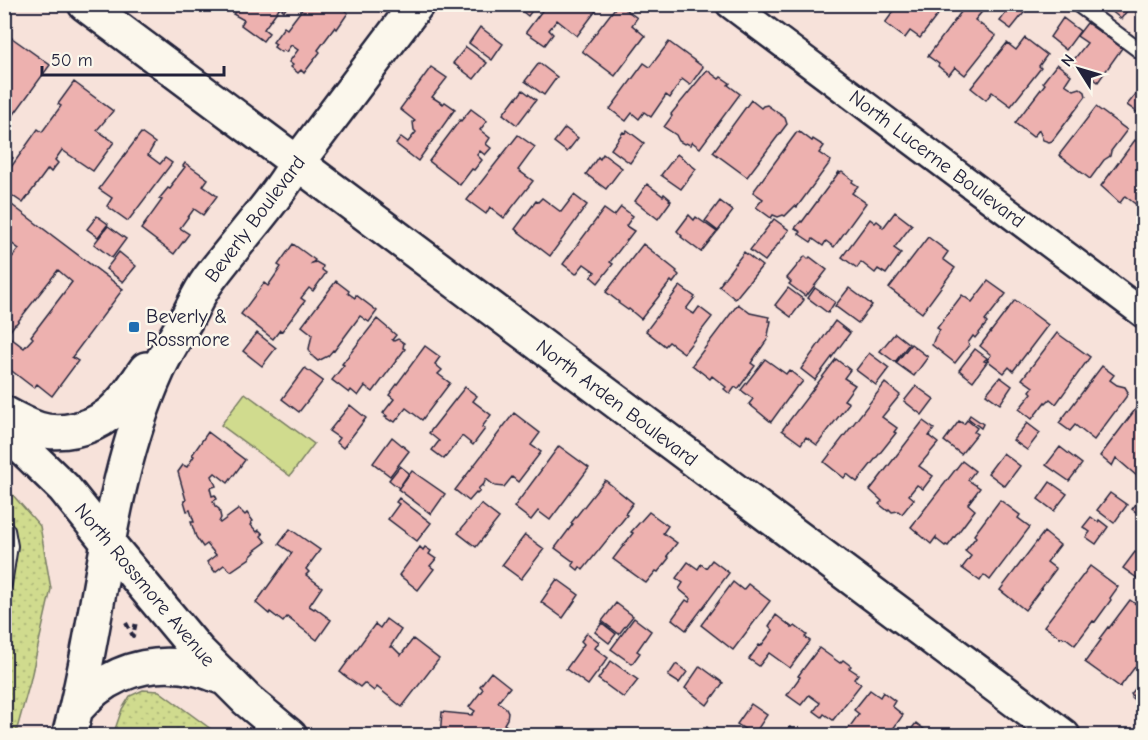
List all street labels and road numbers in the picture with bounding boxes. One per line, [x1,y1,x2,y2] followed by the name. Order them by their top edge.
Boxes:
[845,85,1029,233] street label: North Lucerne Boulevard
[200,151,310,287] street label: Beverly Boulevard
[532,335,702,471] street label: North Arden Boulevard
[70,499,220,671] street label: North Rossmore Avenue

